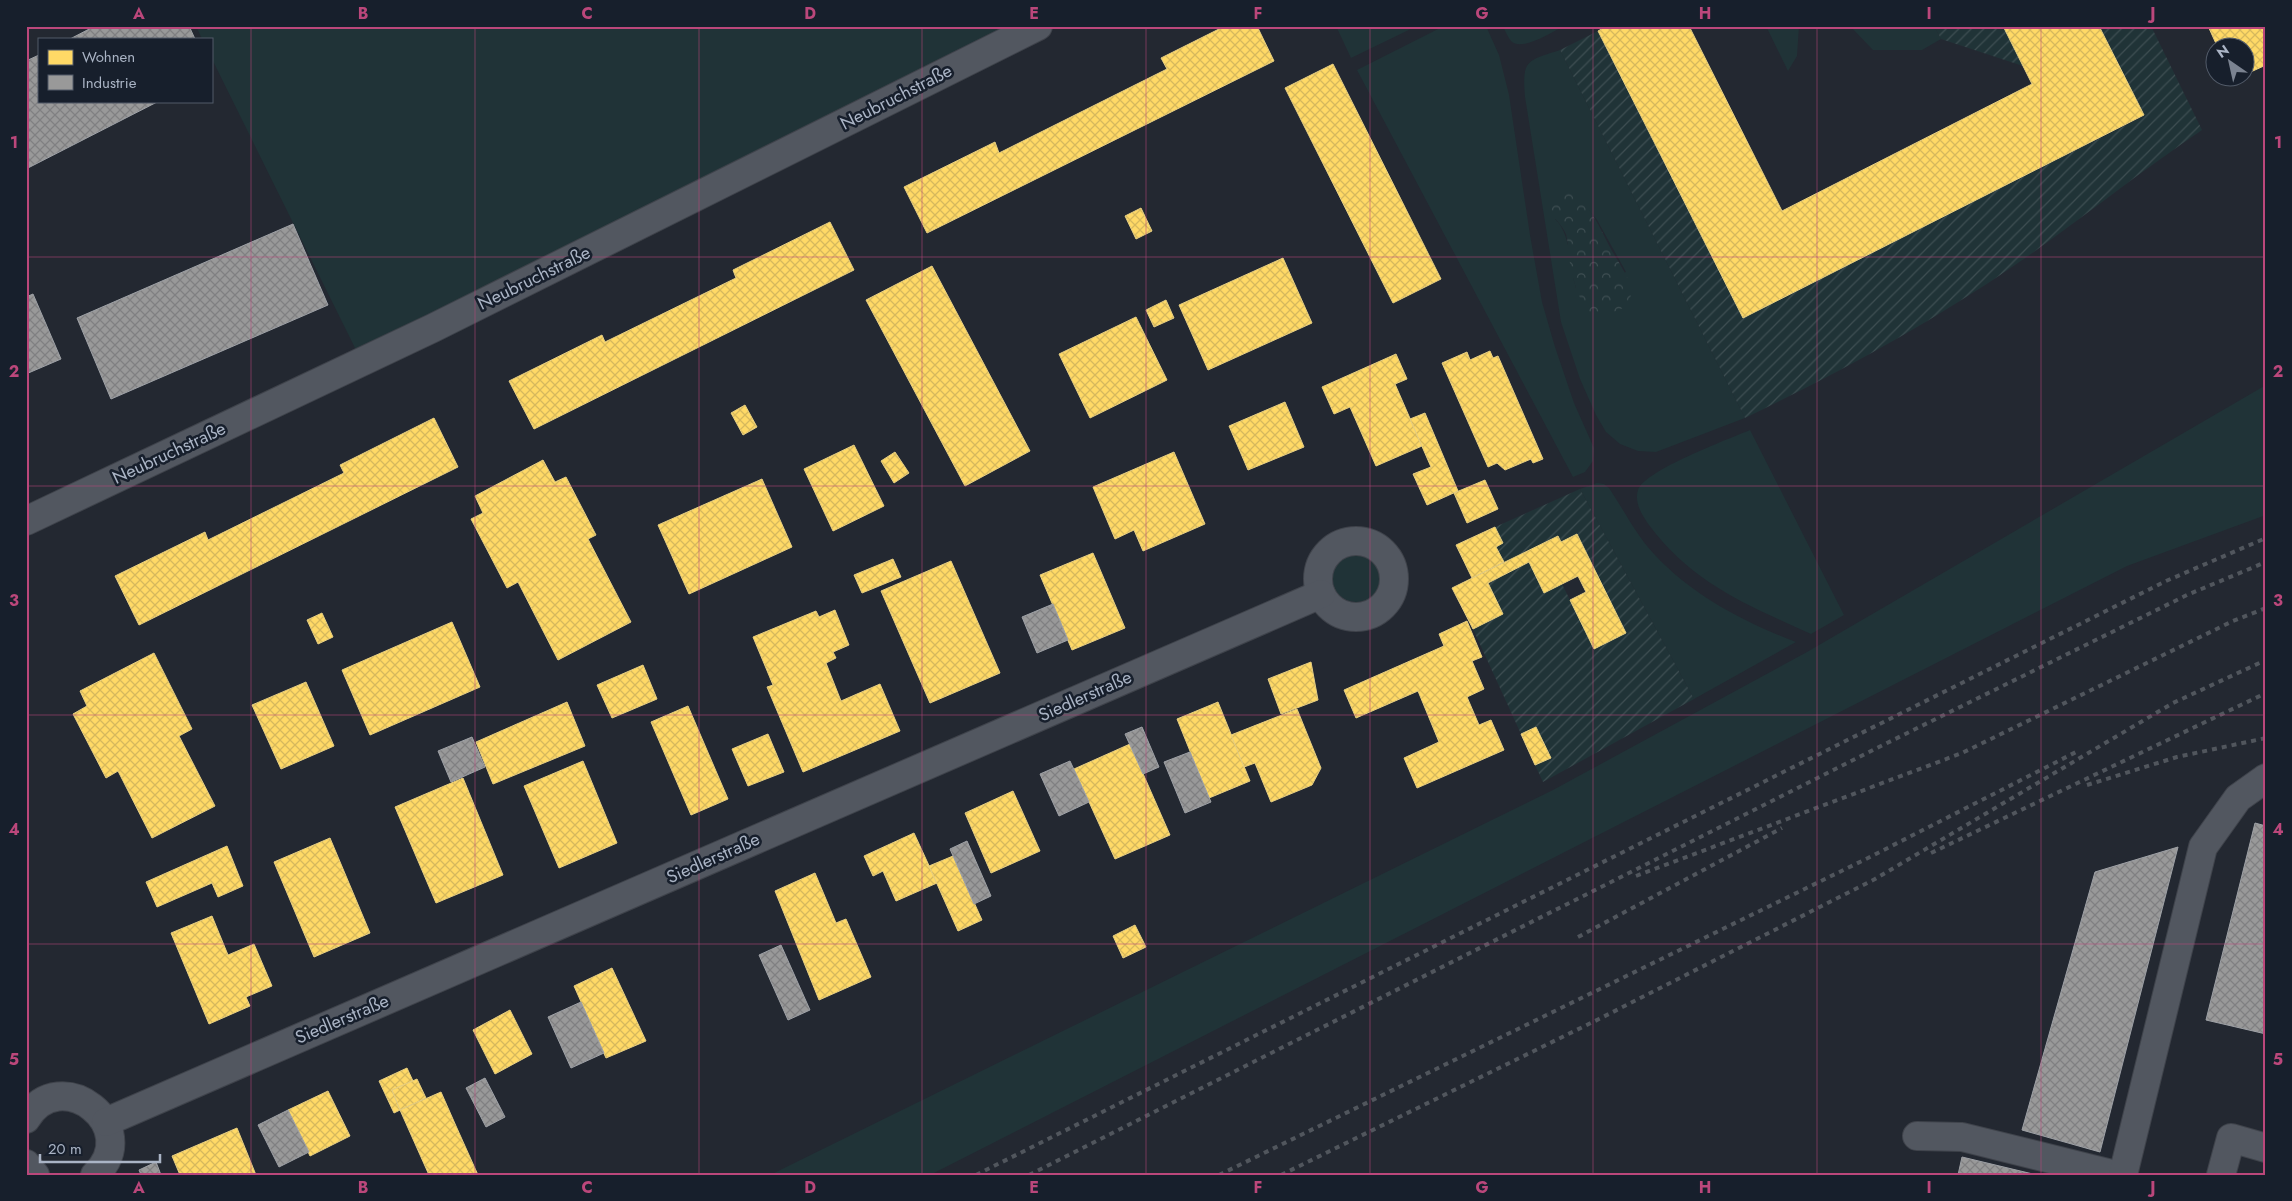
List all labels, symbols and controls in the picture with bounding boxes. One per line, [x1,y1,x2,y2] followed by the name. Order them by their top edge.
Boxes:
[132,2,145,25] text: A
[358,2,368,25] text: B
[581,2,593,25] text: C
[804,2,816,25] text: D
[1029,2,1039,25] text: E
[1254,2,1262,25] text: F
[1475,2,1489,25] text: G
[1699,2,1711,25] text: H
[1926,2,1932,25] text: I
[2147,2,2156,25] text: J
[38,38,212,102] legend
[2204,38,2254,88] north arrow
[2213,40,2233,63] text: N
[82,46,135,68] text: Wohnen
[836,58,956,136] street label: Neubruchstraße
[82,72,137,94] text: Industrie
[10,131,18,154] text: 1
[2274,131,2282,154] text: 1
[473,239,595,317] street label: Neubruchstraße
[9,360,19,383] text: 2
[2273,360,2283,383] text: 2
[108,415,230,491] street label: Neubruchstraße
[9,589,19,612] text: 3
[2273,589,2283,612] text: 3
[1034,664,1136,728] street label: Siedlerstraße
[8,818,20,841] text: 4
[2272,818,2284,841] text: 4
[662,826,764,890] street label: Siedlerstraße
[291,988,393,1050] street label: Siedlerstraße
[9,1048,19,1071] text: 5
[2273,1048,2283,1071] text: 5
[40,1131,160,1163] scale bar
[48,1138,82,1160] text: 20 m
[132,1176,145,1199] text: A
[358,1176,368,1199] text: B
[581,1176,593,1199] text: C
[804,1176,816,1199] text: D
[1029,1176,1039,1199] text: E
[1254,1176,1262,1199] text: F
[1475,1176,1489,1199] text: G
[1699,1176,1711,1199] text: H
[1926,1176,1932,1199] text: I
[2147,1176,2156,1199] text: J

